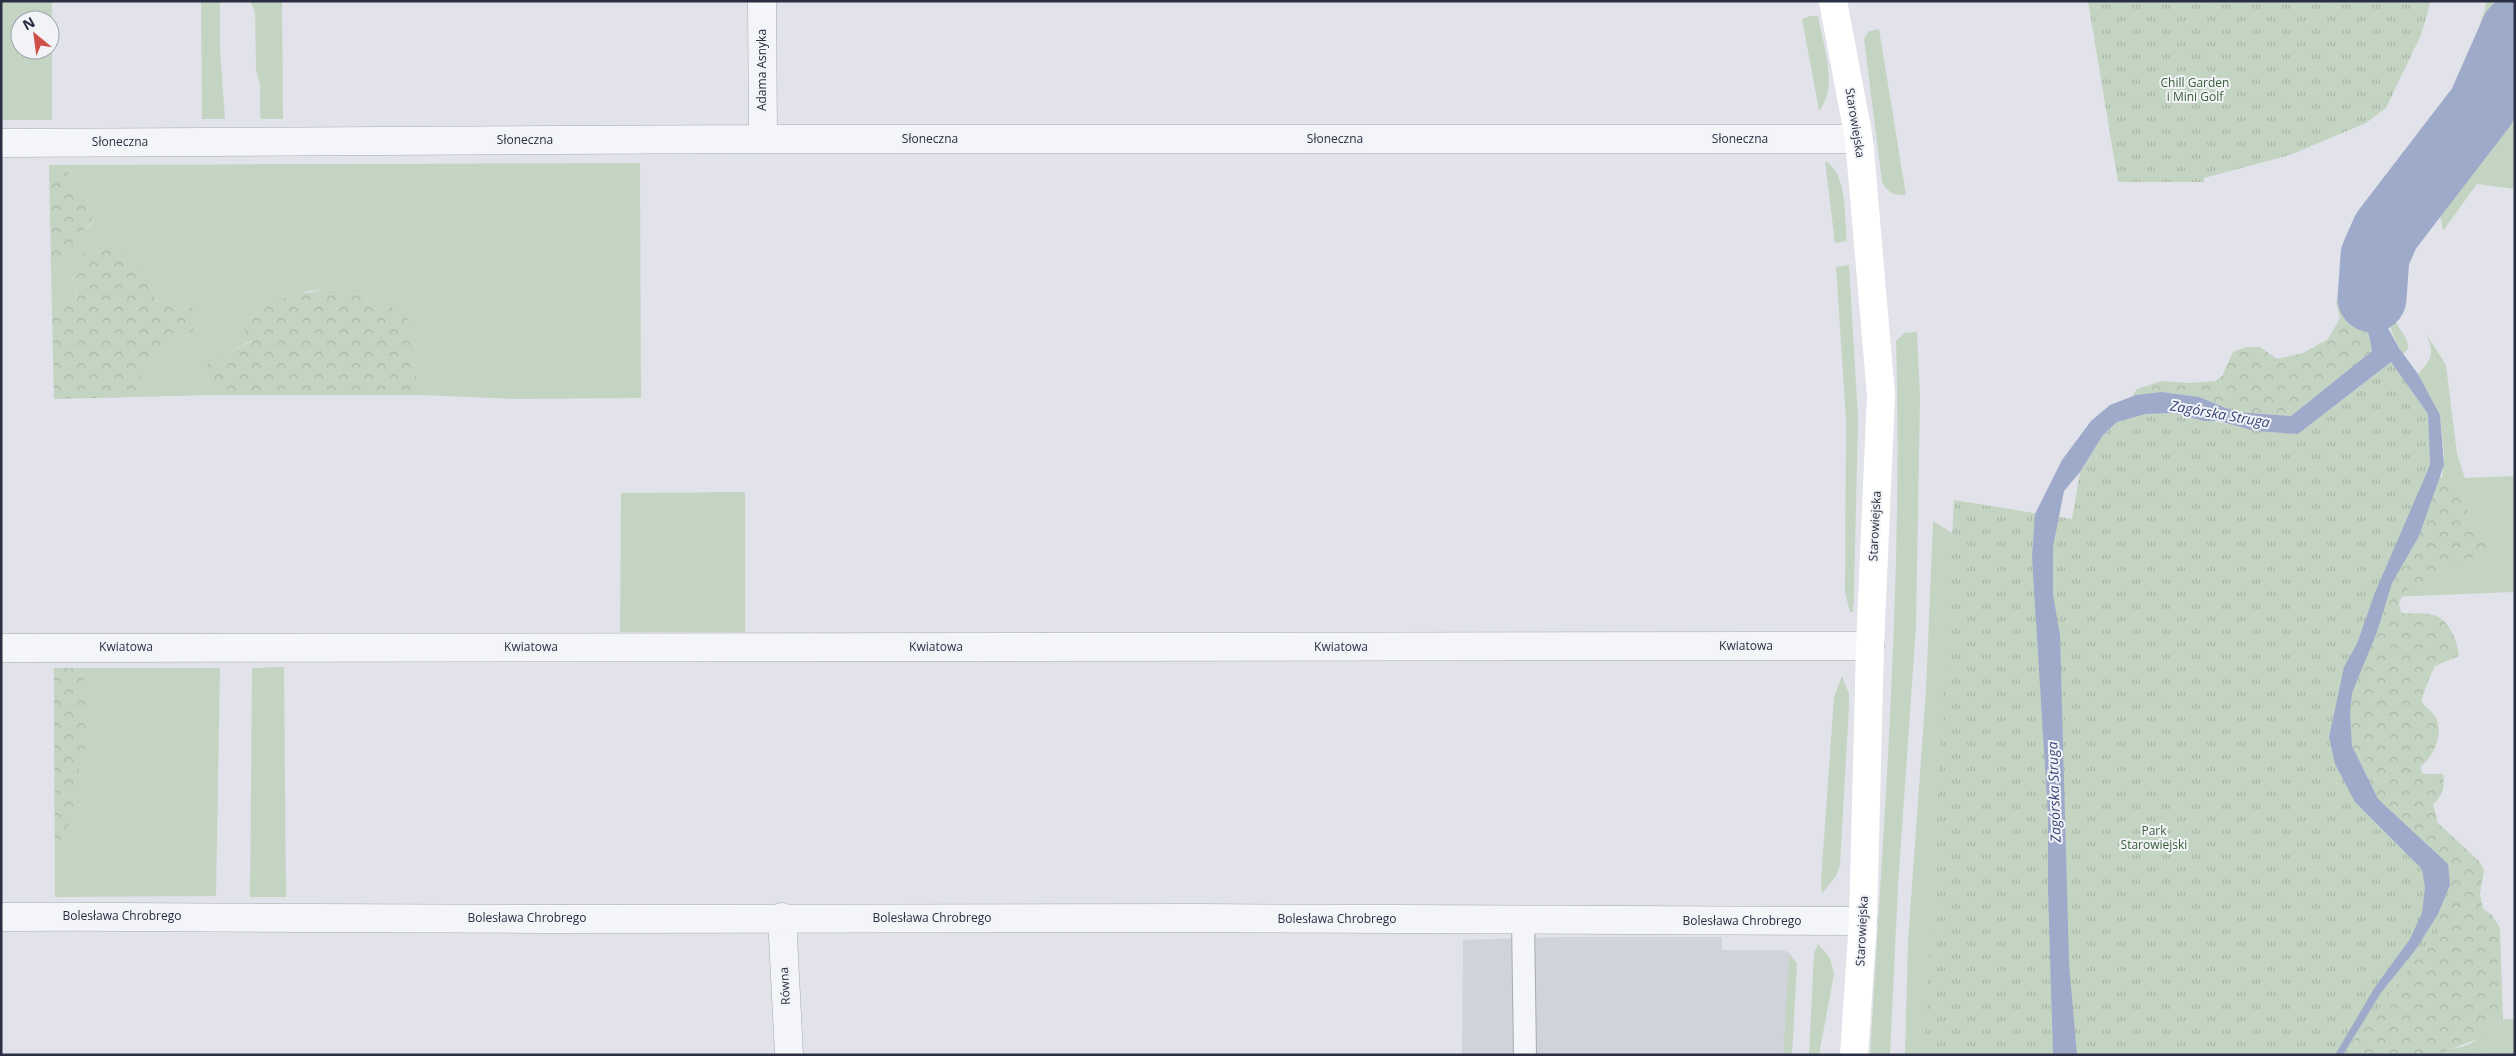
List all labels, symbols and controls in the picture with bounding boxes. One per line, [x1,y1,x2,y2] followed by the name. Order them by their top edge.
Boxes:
[10,10,60,60] north arrow
[19,12,38,34] text: N
[753,29,770,111] street label: Adama Asnyka
[2161,74,2229,105] park label: Chill Garden i Mini Golf
[1842,87,1869,159] street label: Starowiejska
[902,130,958,147] street label: Słoneczna
[1307,130,1363,147] street label: Słoneczna
[1712,130,1768,147] street label: Słoneczna
[497,131,553,148] street label: Słoneczna
[92,133,148,150] street label: Słoneczna
[2168,395,2272,432] water label: Zagórska Struga
[1864,490,1885,562] street label: Starowiejska
[1719,637,1773,654] street label: Kwiatowa
[99,638,153,655] street label: Kwiatowa
[504,638,558,655] street label: Kwiatowa
[909,638,963,655] street label: Kwiatowa
[1314,638,1368,655] street label: Kwiatowa
[2042,741,2065,844] water label: Zagórska Struga
[2121,822,2187,853] park label: Park Starowiejski
[1851,895,1872,967] street label: Starowiejska
[63,907,182,924] street label: Bolesława Chrobrego
[468,909,587,926] street label: Bolesława Chrobrego
[873,909,992,926] street label: Bolesława Chrobrego
[1278,910,1397,927] street label: Bolesława Chrobrego
[1683,912,1802,929] street label: Bolesława Chrobrego
[775,967,794,1005] street label: Równa

